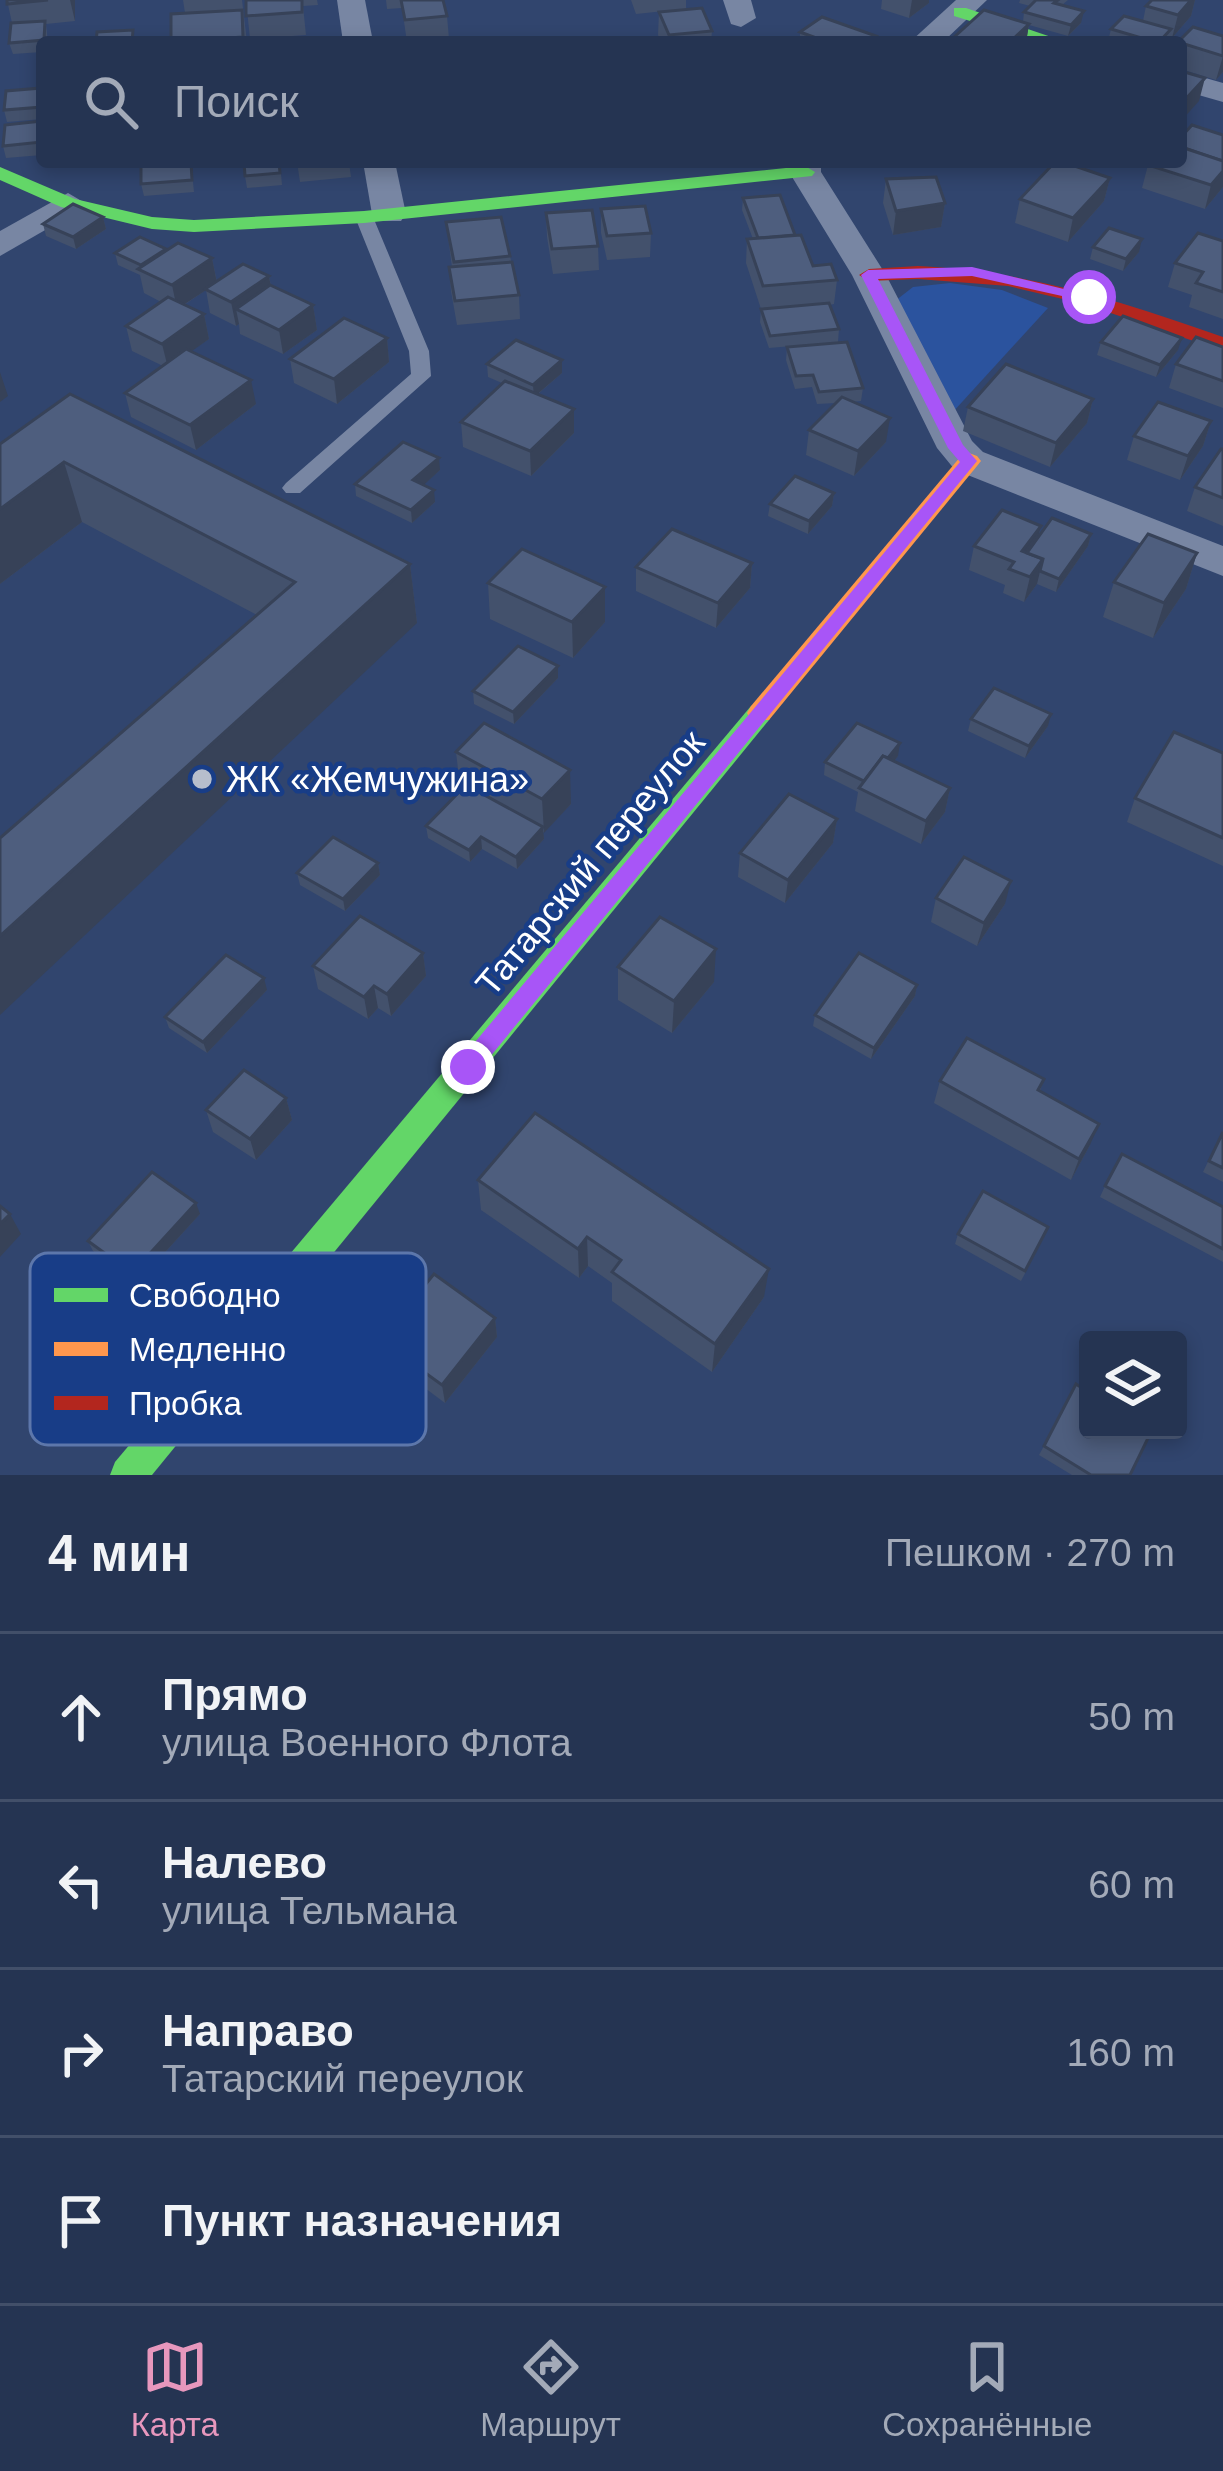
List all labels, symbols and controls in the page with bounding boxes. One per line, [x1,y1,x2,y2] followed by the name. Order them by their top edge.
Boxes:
[36,36,1187,168] search box
[78,69,144,135] icon: search
[174,76,299,127] text: Поиск
[1062,270,1116,324] route start
[467,722,713,1004] street label: Татарский переулок
[226,759,529,800] place label: ЖК «Жемчужина»
[189,766,215,792] marker: ЖК «Жемчужина»
[441,1040,495,1094] route end
[30,1253,426,1445] legend
[129,1277,281,1314] text: Свободно
[129,1331,286,1368] text: Медленно
[1079,1331,1187,1439] map controls
[1079,1331,1187,1439] button: layers
[129,1385,242,1422] text: Пробка
[48,1525,190,1582] text: 4 мин
[885,1531,1175,1574] text: Пешком · 270 m
[162,1669,308,1720] text: Прямо
[48,1684,114,1750] icon: ahead
[1088,1695,1175,1738] text: 50 m
[162,1721,572,1764] text: улица Военного Флота
[162,1837,327,1888] text: Налево
[48,1852,114,1918] icon: left
[1088,1863,1175,1906] text: 60 m
[162,1889,457,1932] text: улица Тельмана
[162,2005,354,2056] text: Направо
[48,2020,114,2086] icon: right
[1067,2031,1175,2074] text: 160 m
[162,2057,523,2100] text: Татарский переулок
[48,2188,114,2254] icon: arrive
[162,2195,562,2246] text: Пункт назначения
[131,2334,219,2444] tab: Карта
[480,2334,621,2444] tab: Маршрут
[882,2334,1092,2444] tab: Сохранённые

